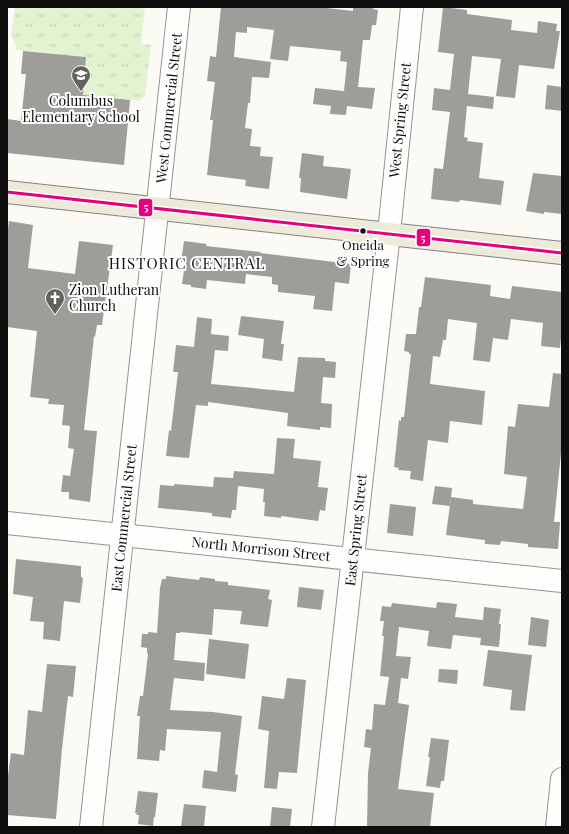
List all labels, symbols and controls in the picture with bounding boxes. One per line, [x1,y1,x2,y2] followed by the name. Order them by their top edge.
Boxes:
[151,31,186,185] street label: West Commercial Street
[384,60,415,180] street label: West Spring Street
[70,64,92,92] school or university icon: Columbus Elementary School
[22,91,140,126] place label: Columbus Elementary School
[138,198,153,217] line badge: 5
[143,199,149,214] text: 5
[358,226,368,236] marker: Oneida & Spring
[416,228,431,247] line badge: 5
[420,230,426,245] text: 5
[337,236,390,269] place label: Oneida & Spring
[109,253,265,273] district label: HISTORIC CENTRAL
[69,280,160,315] place label: Zion Lutheran Church
[44,287,66,315] church icon: Zion Lutheran Church
[106,442,141,593] street label: East Commercial Street
[340,472,371,587] street label: East Spring Street
[191,532,333,565] street label: North Morrison Street

